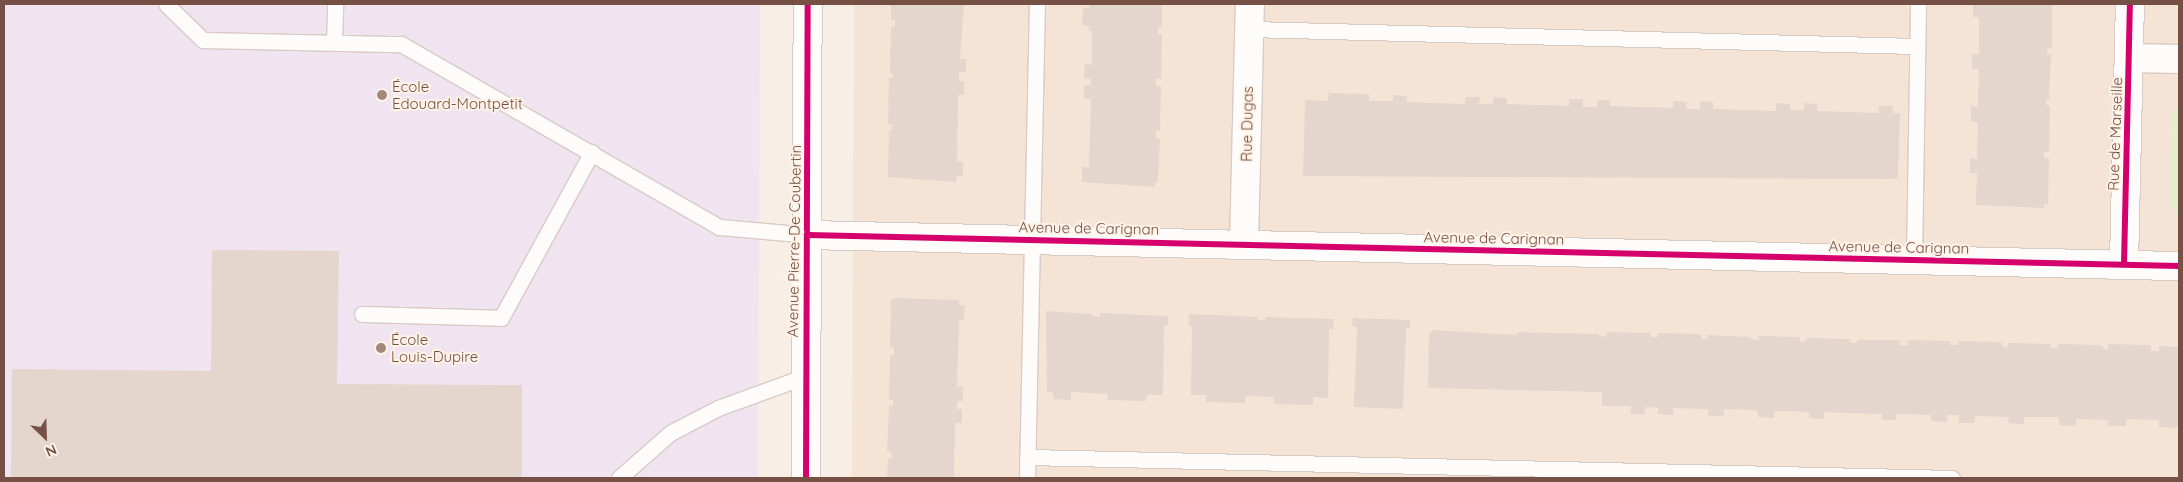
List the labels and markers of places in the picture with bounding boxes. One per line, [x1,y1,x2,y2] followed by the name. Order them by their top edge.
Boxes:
[392,77,523,112] place label: École Edouard-Montpetit
[376,89,388,101] marker: École Edouard-Montpetit
[391,330,478,365] place label: École Louis-Dupire
[375,342,387,354] marker: École Louis-Dupire

